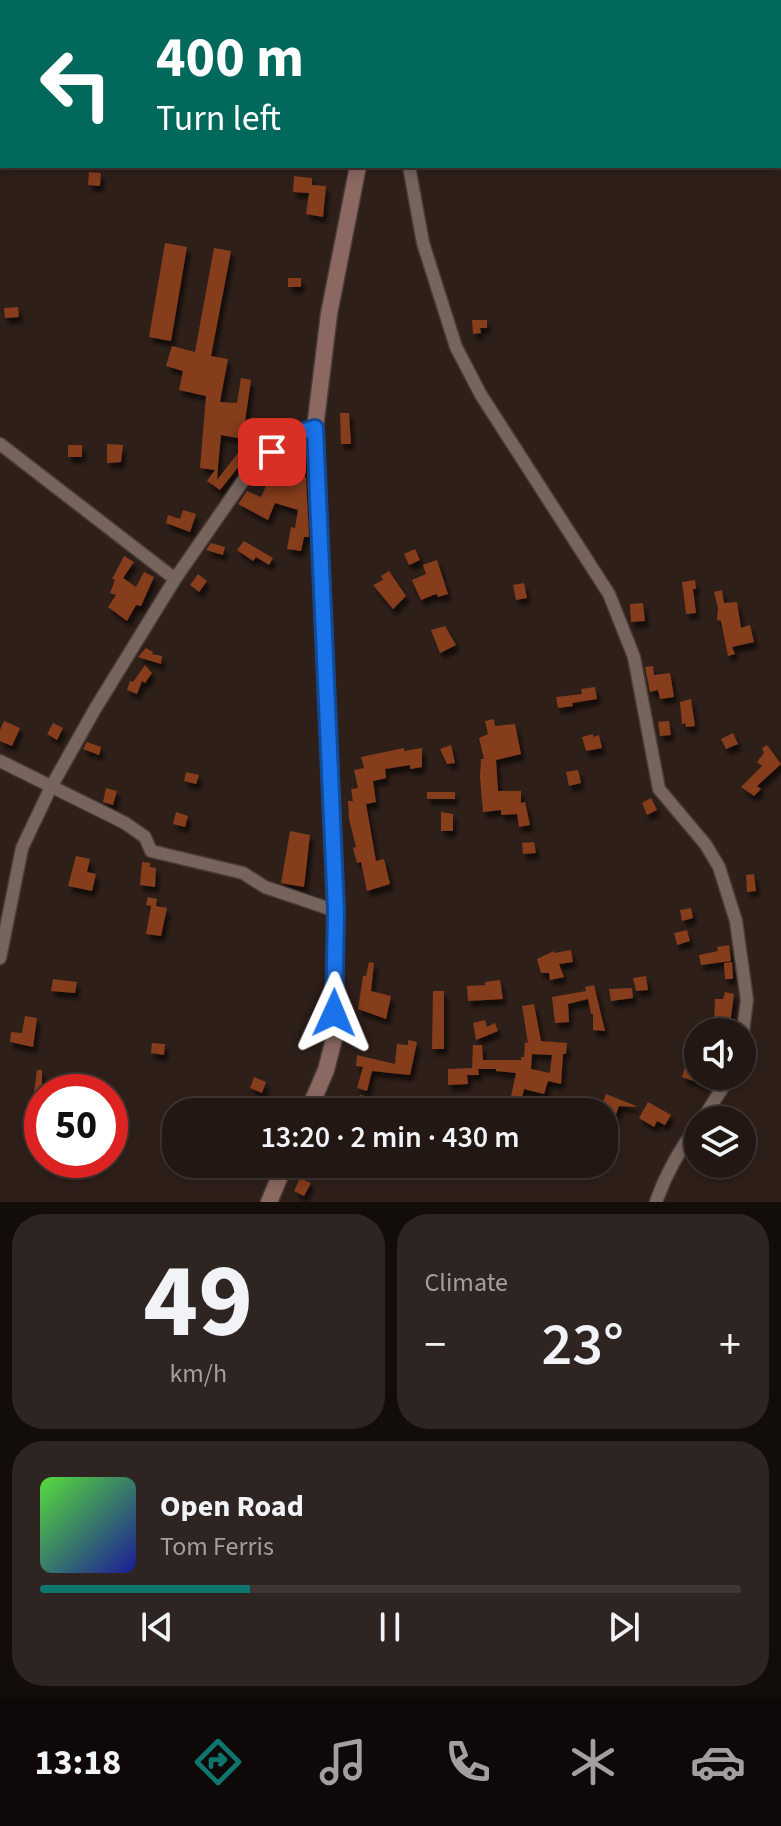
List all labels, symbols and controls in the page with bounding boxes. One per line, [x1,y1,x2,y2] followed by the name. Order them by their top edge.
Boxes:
[156,19,304,98] text: 400 m
[24,32,128,136] icon: left
[156,93,281,144] text: Turn left
[238,418,306,486] pin
[250,430,294,474] icon: arrive
[292,971,376,1055] position arrow
[684,1018,756,1178] map controls
[684,1018,756,1090] button: sound
[24,1074,128,1178] speed limit sign: 50
[684,1106,756,1178] button: layers
[260,1116,520,1159] text: 13:20 · 2 min · 430 m
[143,1229,253,1377] text: 49
[425,1264,508,1301] text: Climate
[542,1303,624,1388] text: 23°
[425,1314,446,1377] text: −
[719,1314,741,1377] text: +
[169,1355,227,1392] text: km/h
[160,1485,304,1528] text: Open Road
[160,1528,274,1565] text: Tom Ferris
[135,1605,179,1649] icon: previous
[368,1605,412,1649] icon: pause
[602,1605,646,1649] icon: next
[190,1734,246,1790] icon: directions
[315,1734,371,1790] icon: music
[440,1734,496,1790] icon: phone
[565,1734,621,1790] icon: climate
[690,1734,746,1790] icon: car
[35,1737,121,1788] text: 13:18

